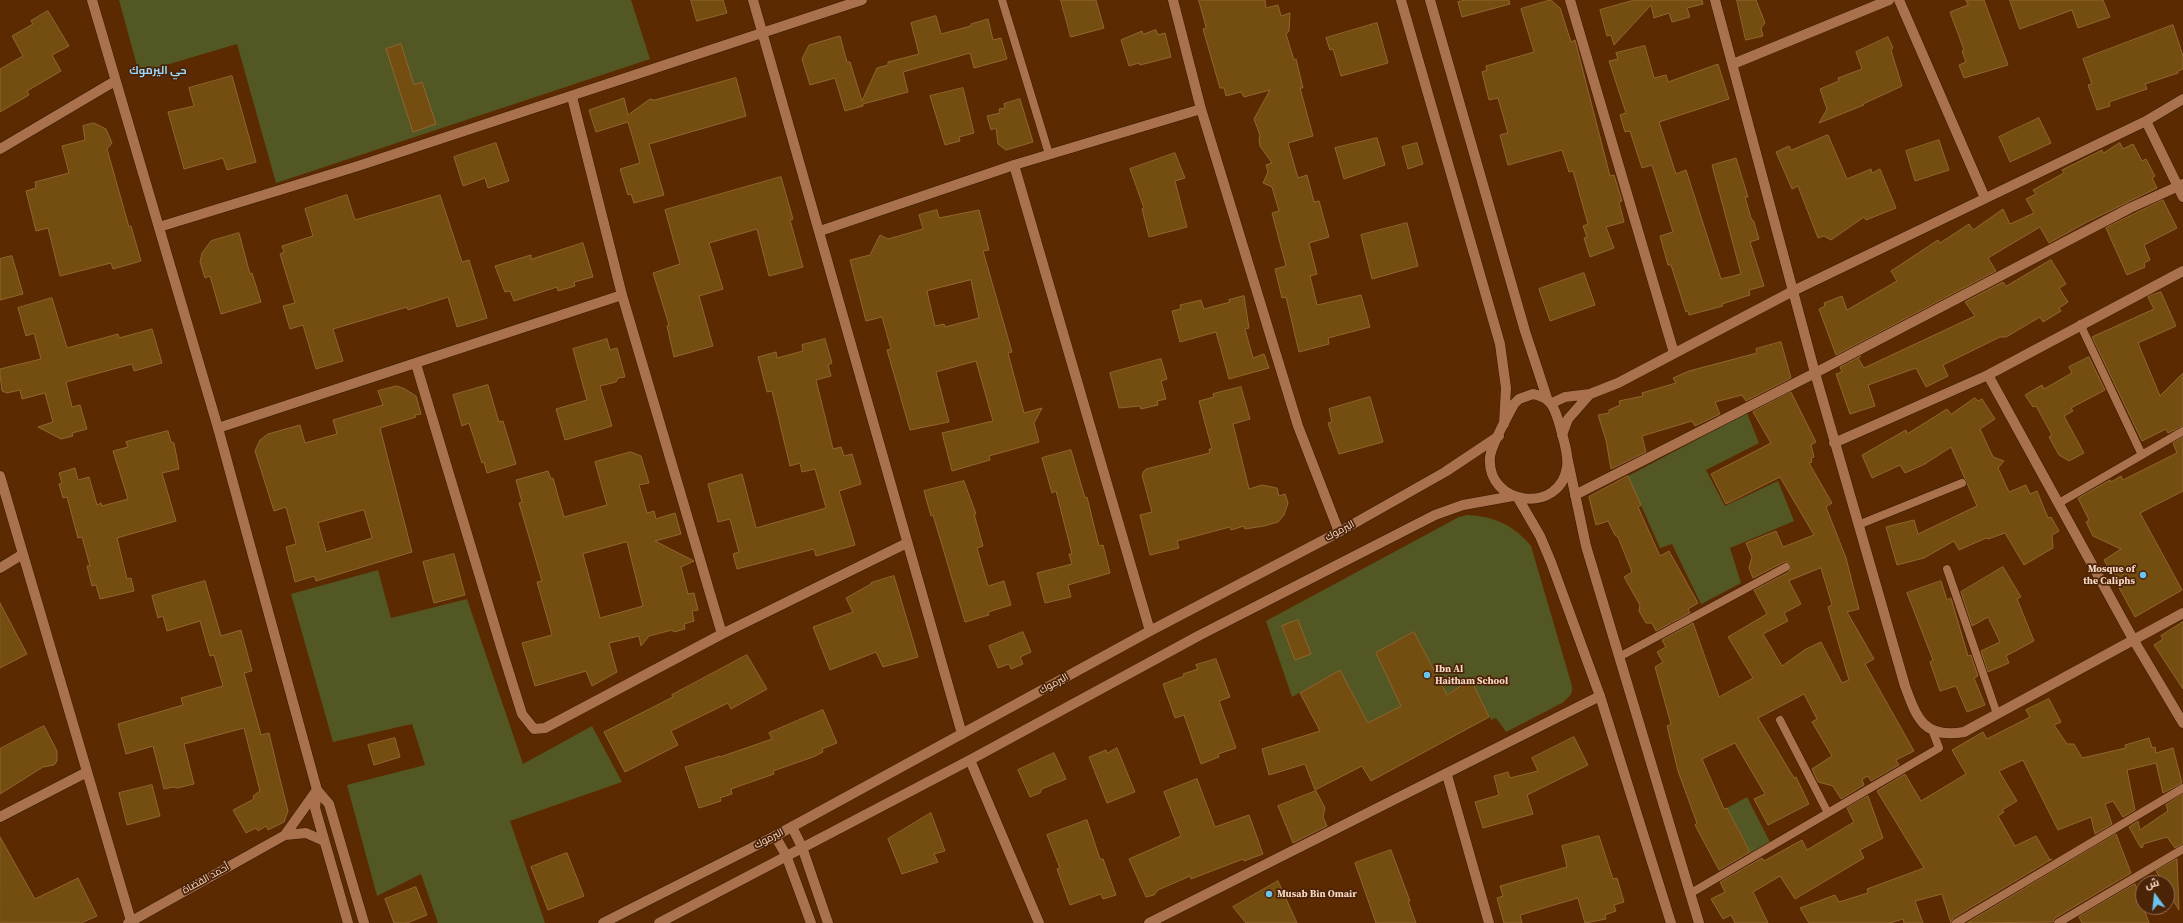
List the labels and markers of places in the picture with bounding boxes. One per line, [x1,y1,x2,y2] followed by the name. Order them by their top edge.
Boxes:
[2083,563,2135,586] place label: Mosque of the Caliphs
[2138,570,2148,580] marker: Mosque of the Caliphs
[1435,663,1508,686] place label: Ibn Al Haitham School
[1422,670,1432,680] marker: Ibn Al Haitham School
[1277,888,1357,900] place label: Musab Bin Omair
[1264,889,1274,899] marker: Musab Bin Omair

